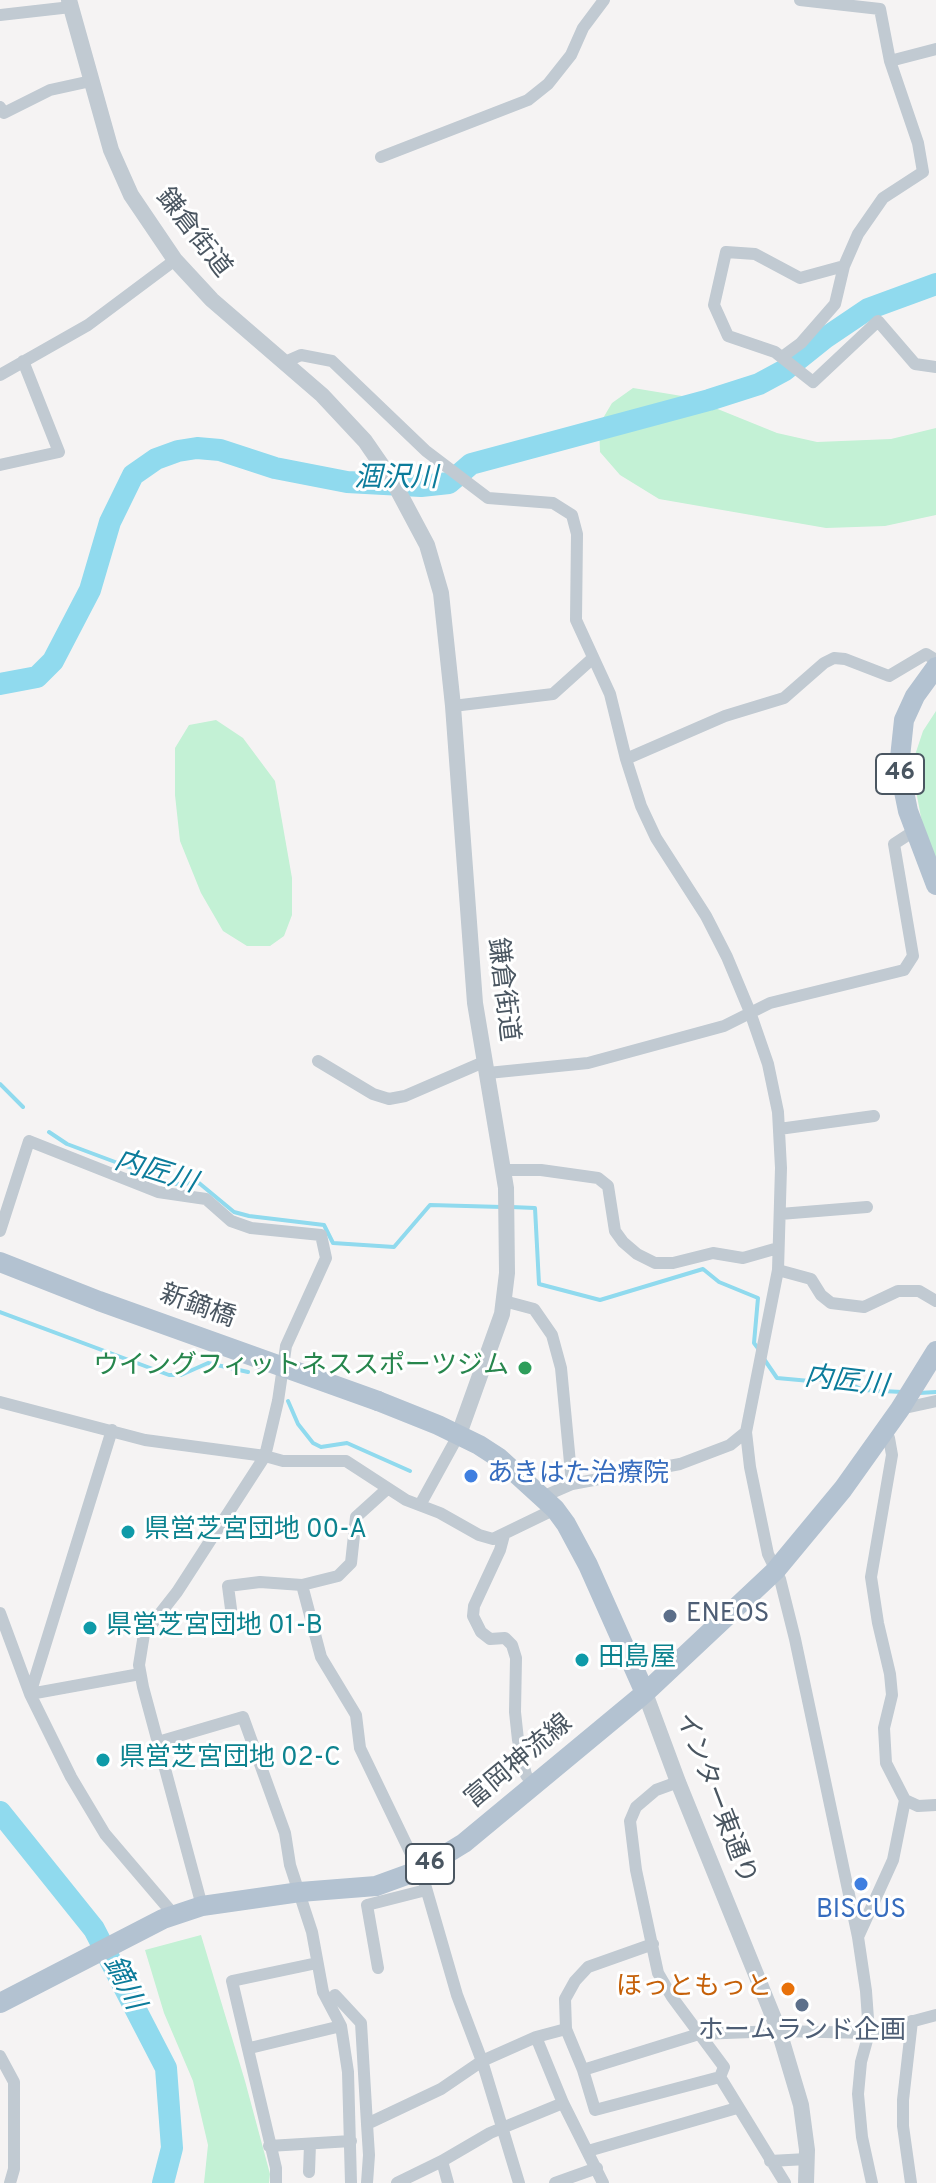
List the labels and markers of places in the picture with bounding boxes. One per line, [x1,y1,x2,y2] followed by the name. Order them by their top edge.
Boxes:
[93,1352,509,1384] place label: ウイングフィットネススポーツジム
[516,1359,534,1377] marker: ウイングフィットネススポーツジム
[487,1460,669,1492] place label: あきはた治療院
[462,1467,480,1485] marker: あきはた治療院
[144,1516,367,1548] place label: 県営芝宮団地 00-A
[119,1523,137,1541] marker: 県営芝宮団地 00-A
[686,1600,769,1632] place label: ENEOS
[661,1607,679,1625] marker: ENEOS
[106,1612,323,1644] place label: 県営芝宮団地 01-B
[81,1619,99,1637] marker: 県営芝宮団地 01-B
[598,1644,676,1676] place label: 田島屋
[573,1651,591,1669] marker: 田島屋
[119,1744,341,1776] place label: 県営芝宮団地 02-C
[94,1751,112,1769] marker: 県営芝宮団地 02-C
[852,1875,870,1893] marker: BISCUS
[816,1896,906,1928] place label: BISCUS
[616,1973,772,2005] place label: ほっともっと
[779,1980,797,1998] marker: ほっともっと
[793,1996,811,2014] marker: ホームランド企画
[698,2017,906,2049] place label: ホームランド企画

